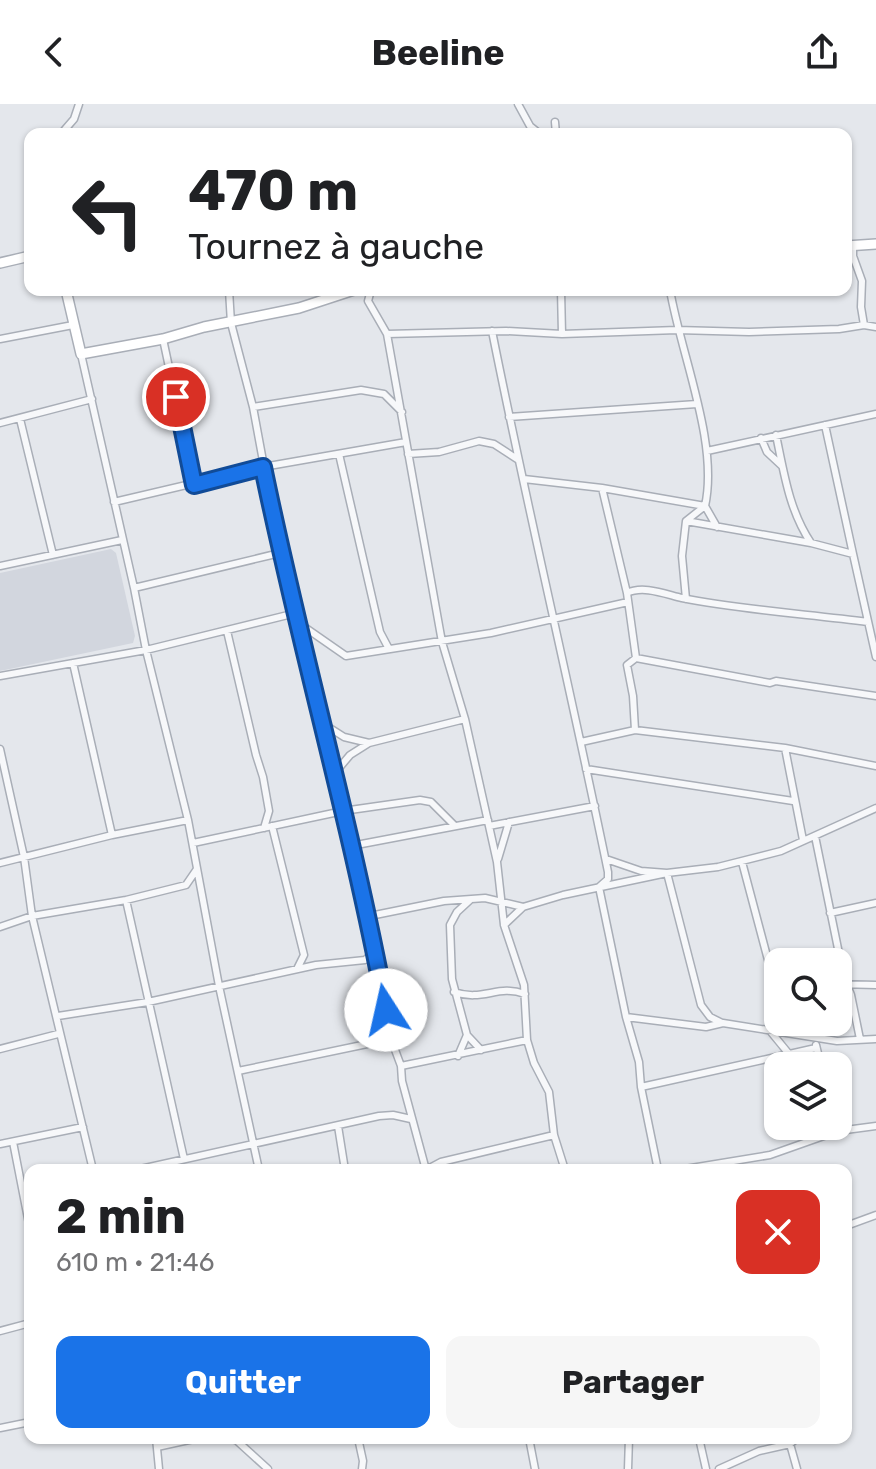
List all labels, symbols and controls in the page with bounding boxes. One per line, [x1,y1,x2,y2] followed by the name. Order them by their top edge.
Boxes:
[32,30,76,74] icon: back
[800,30,844,74] icon: share
[371,31,505,74] text: Beeline
[188,158,358,224] text: 470 m
[56,160,160,264] icon: left
[188,225,484,268] text: Tournez à gauche
[142,363,210,431] pin
[154,375,198,419] icon: arrive
[764,948,852,1140] map controls
[764,948,852,1036] button: search
[344,968,428,1052] position arrow
[764,1052,852,1140] button: layers
[56,1188,186,1245] text: 2 min
[736,1190,820,1274] button: close
[56,1247,214,1278] text: 610 m · 21:46
[56,1336,430,1428] button: Quitter
[446,1336,820,1428] button: Partager

